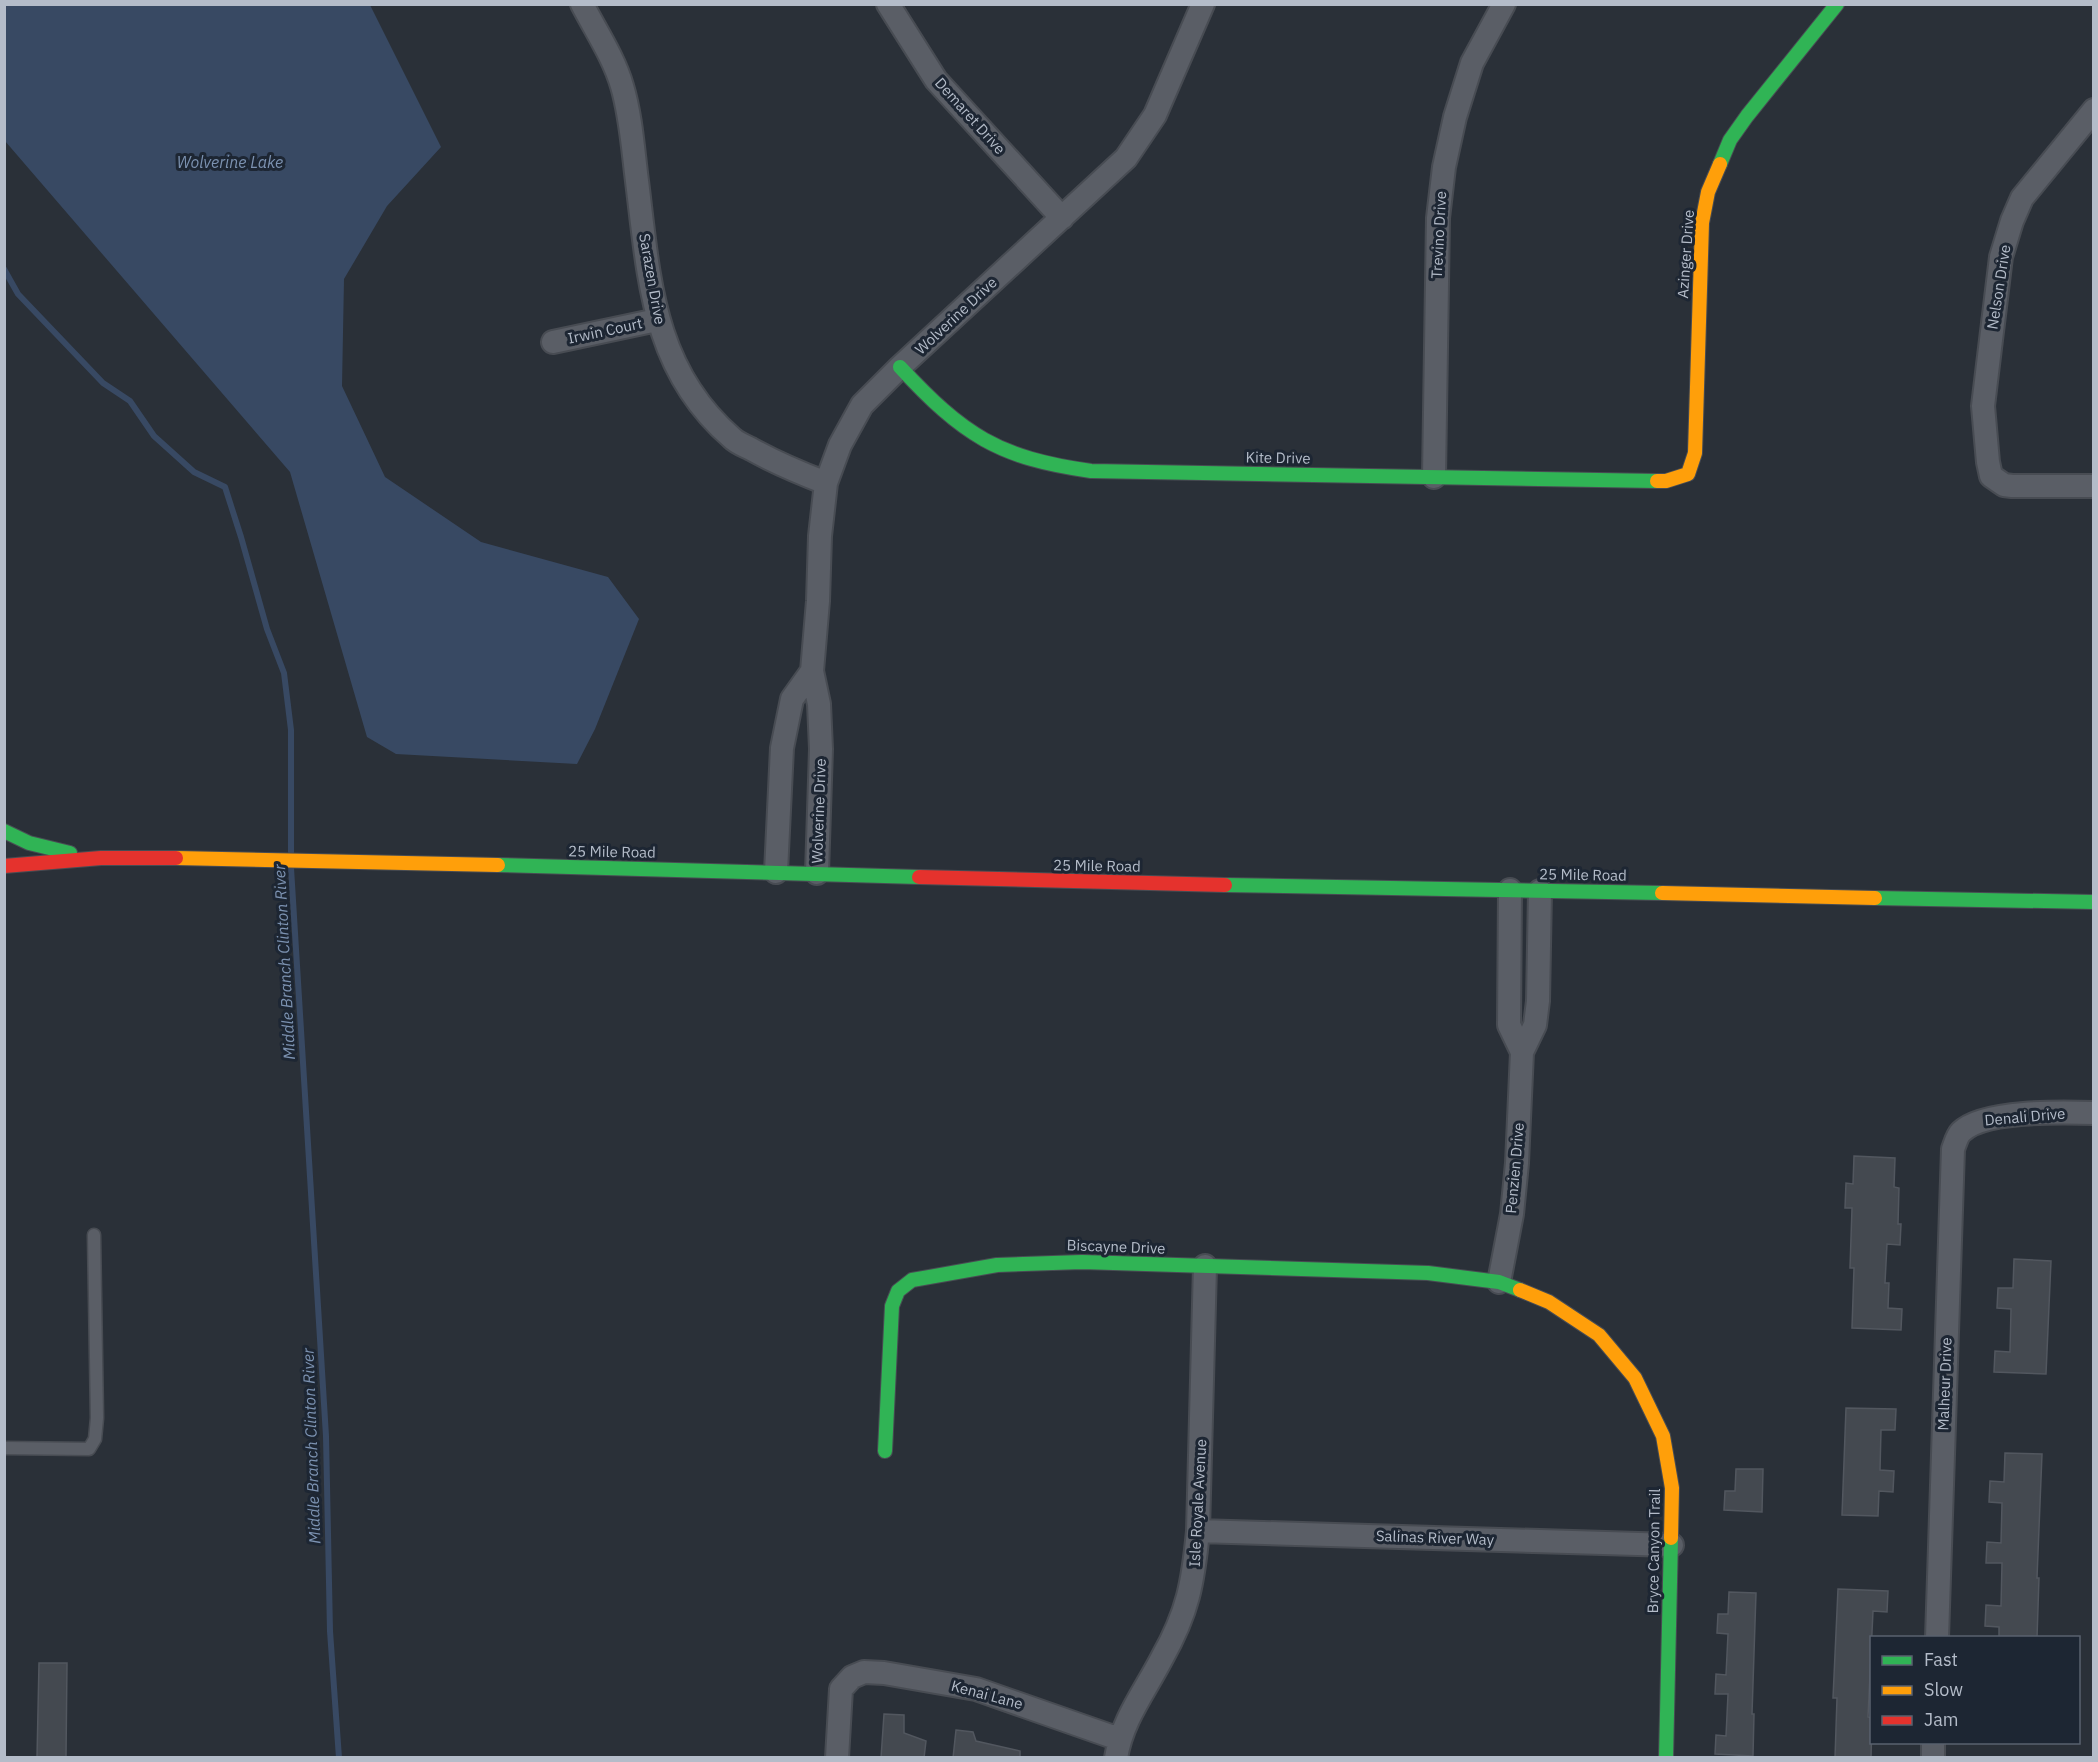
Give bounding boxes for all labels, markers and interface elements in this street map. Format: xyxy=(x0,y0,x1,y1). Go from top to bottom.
street label: Demaret Drive xyxy=(931,73,1010,158)
water label: Wolverine Lake xyxy=(177,152,283,172)
street label: Trevino Drive xyxy=(1427,191,1450,279)
street label: Azinger Drive xyxy=(1673,209,1698,299)
street label: Sarazen Drive xyxy=(635,232,670,326)
street label: Nelson Drive xyxy=(1982,243,2015,331)
street label: Wolverine Drive xyxy=(911,273,1001,359)
street label: Irwin Court xyxy=(566,313,644,348)
street label: Kite Drive xyxy=(1245,447,1311,468)
street label: Wolverine Drive xyxy=(807,758,830,864)
street label: 25 Mile Road xyxy=(568,841,656,862)
street label: 25 Mile Road xyxy=(1053,855,1141,876)
water label: Middle Branch Clinton River xyxy=(269,863,299,1060)
street label: 25 Mile Road xyxy=(1539,864,1627,885)
street label: Denali Drive xyxy=(1984,1104,2066,1129)
street label: Penzien Drive xyxy=(1501,1122,1528,1214)
street label: Biscayne Drive xyxy=(1066,1235,1166,1258)
street label: Malheur Drive xyxy=(1933,1337,1956,1431)
water label: Middle Branch Clinton River xyxy=(298,1347,324,1544)
street label: Isle Royale Avenue xyxy=(1185,1439,1210,1567)
street label: Bryce Canyon Trail xyxy=(1643,1488,1664,1614)
street label: Salinas River Way xyxy=(1375,1526,1495,1549)
legend xyxy=(1870,1636,2080,1744)
text: Fast xyxy=(1924,1648,1958,1671)
street label: Kenai Lane xyxy=(949,1676,1025,1713)
text: Slow xyxy=(1924,1678,1963,1701)
text: Jam xyxy=(1924,1708,1959,1731)

